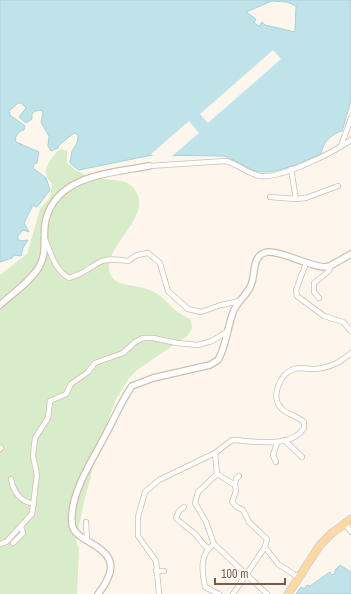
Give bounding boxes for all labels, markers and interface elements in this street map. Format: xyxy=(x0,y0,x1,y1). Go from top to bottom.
scale bar xyxy=(215,560,285,586)
text: 100 m xyxy=(221,566,248,582)

